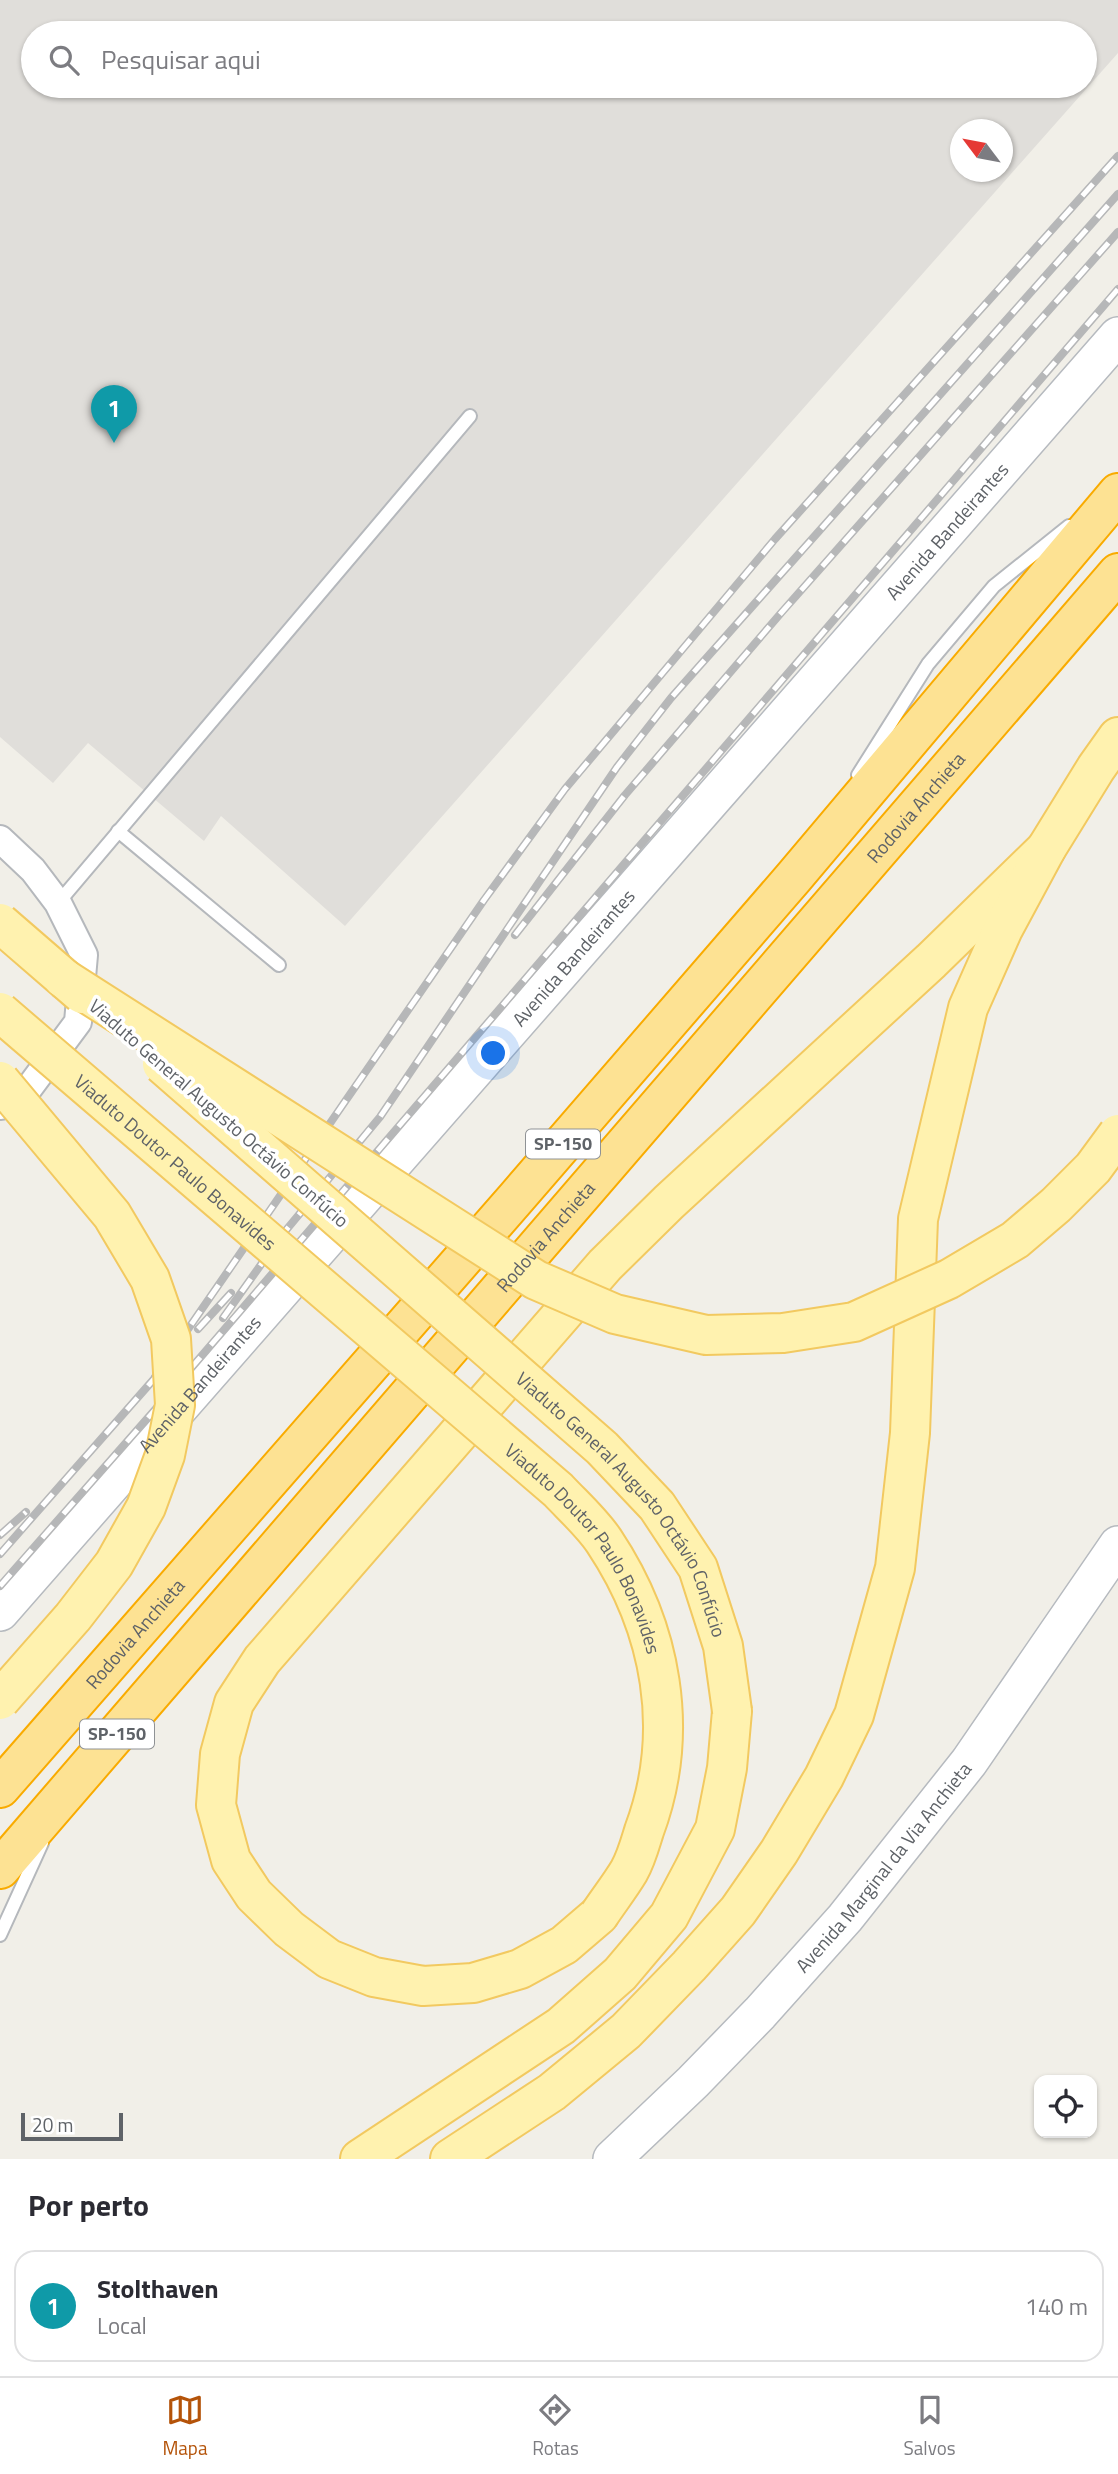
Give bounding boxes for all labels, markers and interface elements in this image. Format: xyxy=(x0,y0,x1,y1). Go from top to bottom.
search box xyxy=(21,21,1097,98)
text: Pesquisar aqui xyxy=(101,40,261,79)
icon: search xyxy=(45,41,83,79)
north arrow xyxy=(950,119,1013,182)
pin: 1 xyxy=(91,385,137,443)
street label: Avenida Bandeirantes xyxy=(878,456,1015,606)
street label: Rodovia Anchieta xyxy=(859,745,972,869)
street label: Avenida Bandeirantes xyxy=(505,882,641,1032)
street label: Viaduto General Augusto Octávio Confúcio xyxy=(83,991,356,1234)
your location xyxy=(476,1036,510,1070)
street label: Viaduto Doutor Paulo Bonavides xyxy=(68,1067,283,1257)
road number: SP-150 xyxy=(526,1129,600,1158)
street label: Rodovia Anchieta xyxy=(489,1174,602,1298)
street label: Avenida Bandeirantes xyxy=(131,1309,268,1459)
street label: Viaduto General Augusto Octávio Confúcio xyxy=(510,1364,734,1641)
street label: Viaduto Doutor Paulo Bonavides xyxy=(499,1436,669,1657)
street label: Rodovia Anchieta xyxy=(78,1571,191,1695)
road number: SP-150 xyxy=(80,1720,154,1749)
street label: Avenida Marginal da Via Anchieta xyxy=(788,1755,978,1979)
map controls xyxy=(1034,2075,1097,2138)
button: locate xyxy=(1034,2075,1097,2138)
scale bar xyxy=(21,2110,122,2142)
text: 20 m xyxy=(32,2110,73,2139)
text: Por perto xyxy=(28,2182,149,2228)
text: Stolthaven xyxy=(97,2269,219,2308)
text: 1 xyxy=(47,2289,59,2324)
text: 140 m xyxy=(1025,2289,1088,2324)
text: Local xyxy=(97,2308,147,2343)
tab: Mapa xyxy=(162,2391,207,2462)
tab: Rotas xyxy=(532,2391,579,2462)
tab: Salvos xyxy=(904,2391,956,2462)

